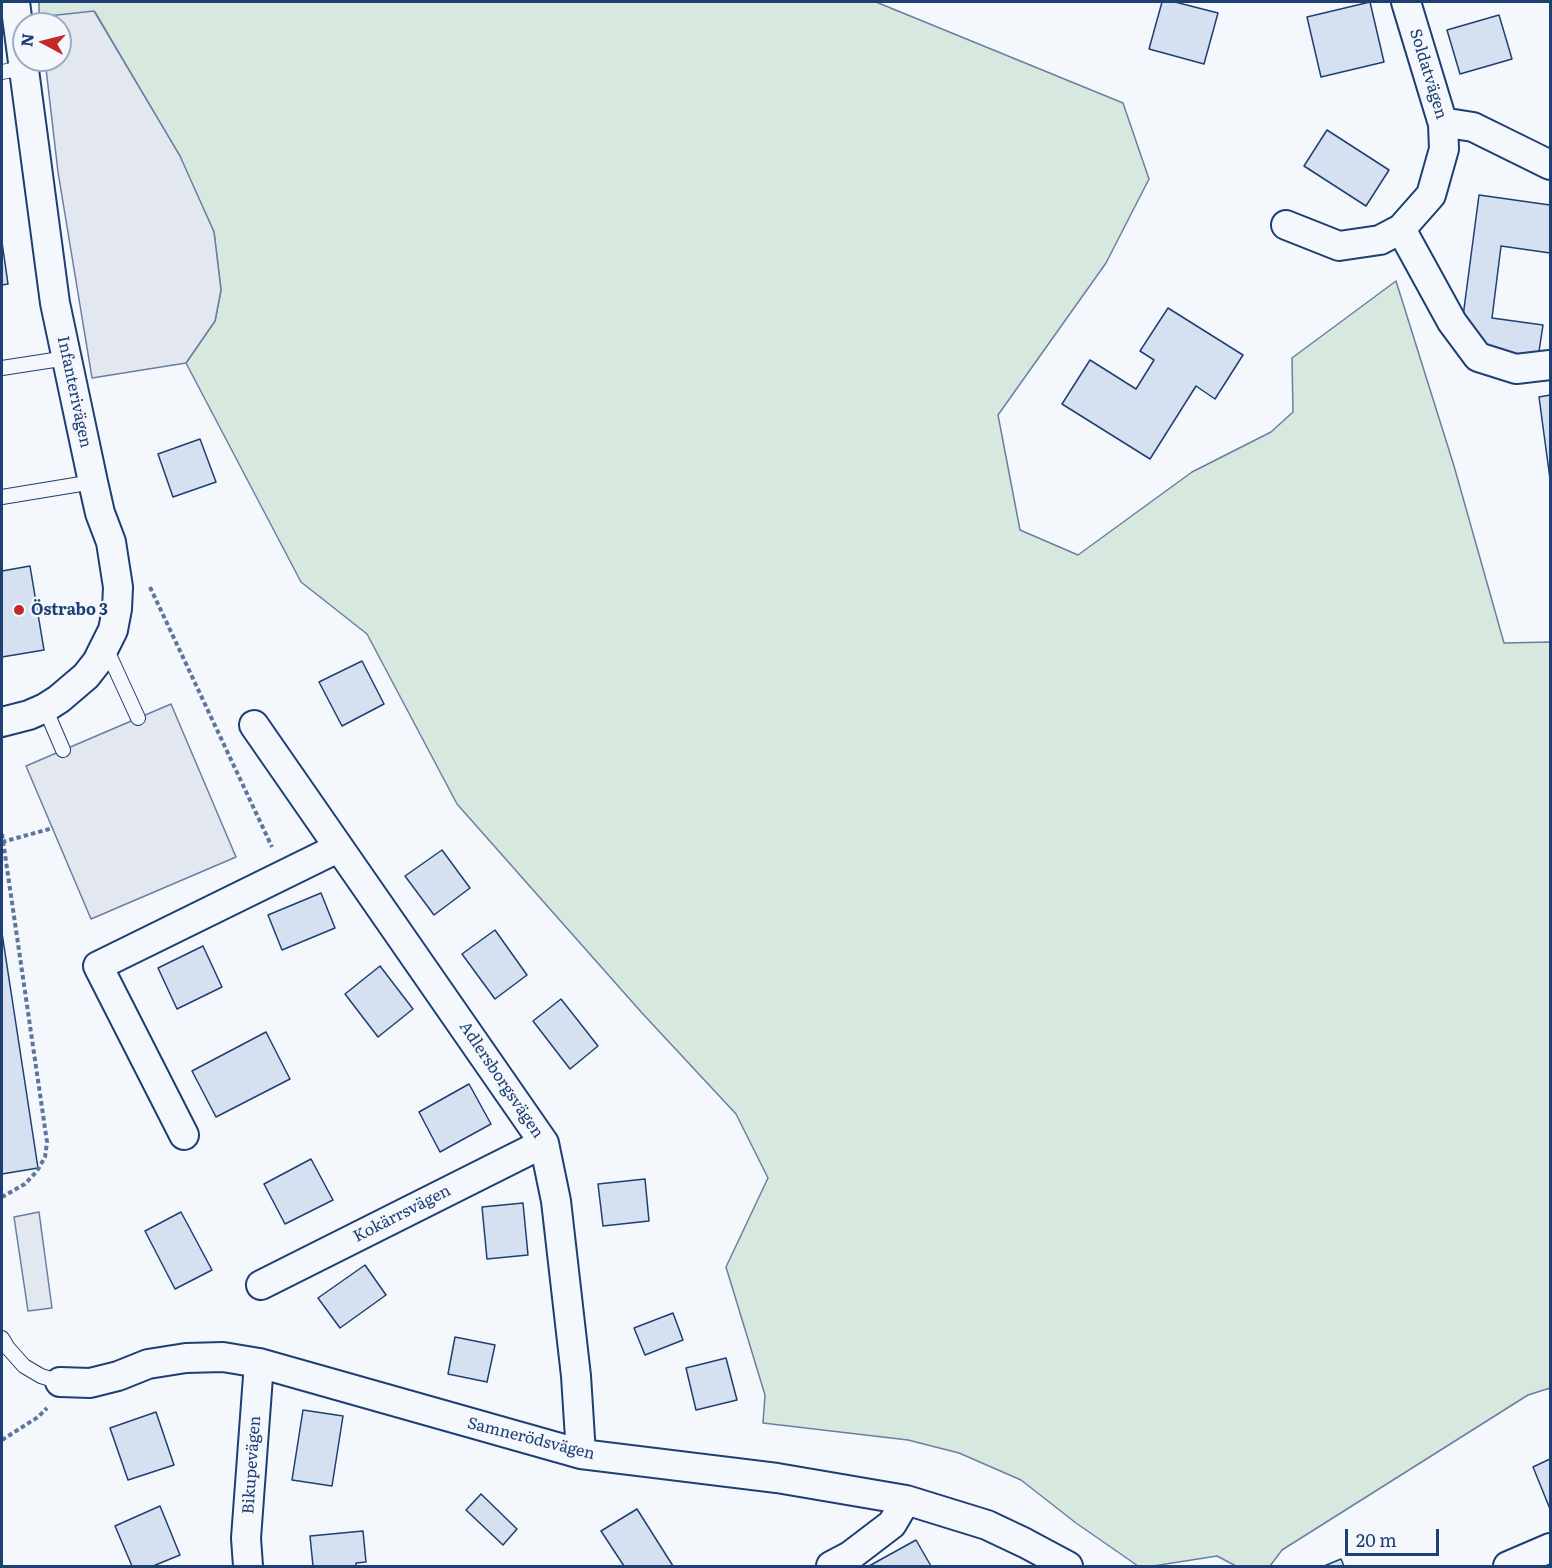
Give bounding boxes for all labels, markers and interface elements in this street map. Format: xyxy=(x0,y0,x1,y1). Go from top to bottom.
north arrow xyxy=(12,12,72,72)
street label: Soldatvägen xyxy=(1405,27,1451,121)
text: N xyxy=(13,32,39,48)
street label: Infanterivägen xyxy=(53,334,95,450)
place label: Östrabo 3 xyxy=(31,600,108,620)
marker: Östrabo 3 xyxy=(12,603,26,617)
street label: Adlersborgsvägen xyxy=(455,1018,547,1142)
street label: Kokärrsvägen xyxy=(350,1181,454,1247)
street label: Samnerödsvägen xyxy=(465,1414,597,1464)
street label: Bikupevägen xyxy=(239,1415,265,1515)
scale bar xyxy=(1348,1517,1442,1555)
text: 20 m xyxy=(1356,1526,1397,1553)

